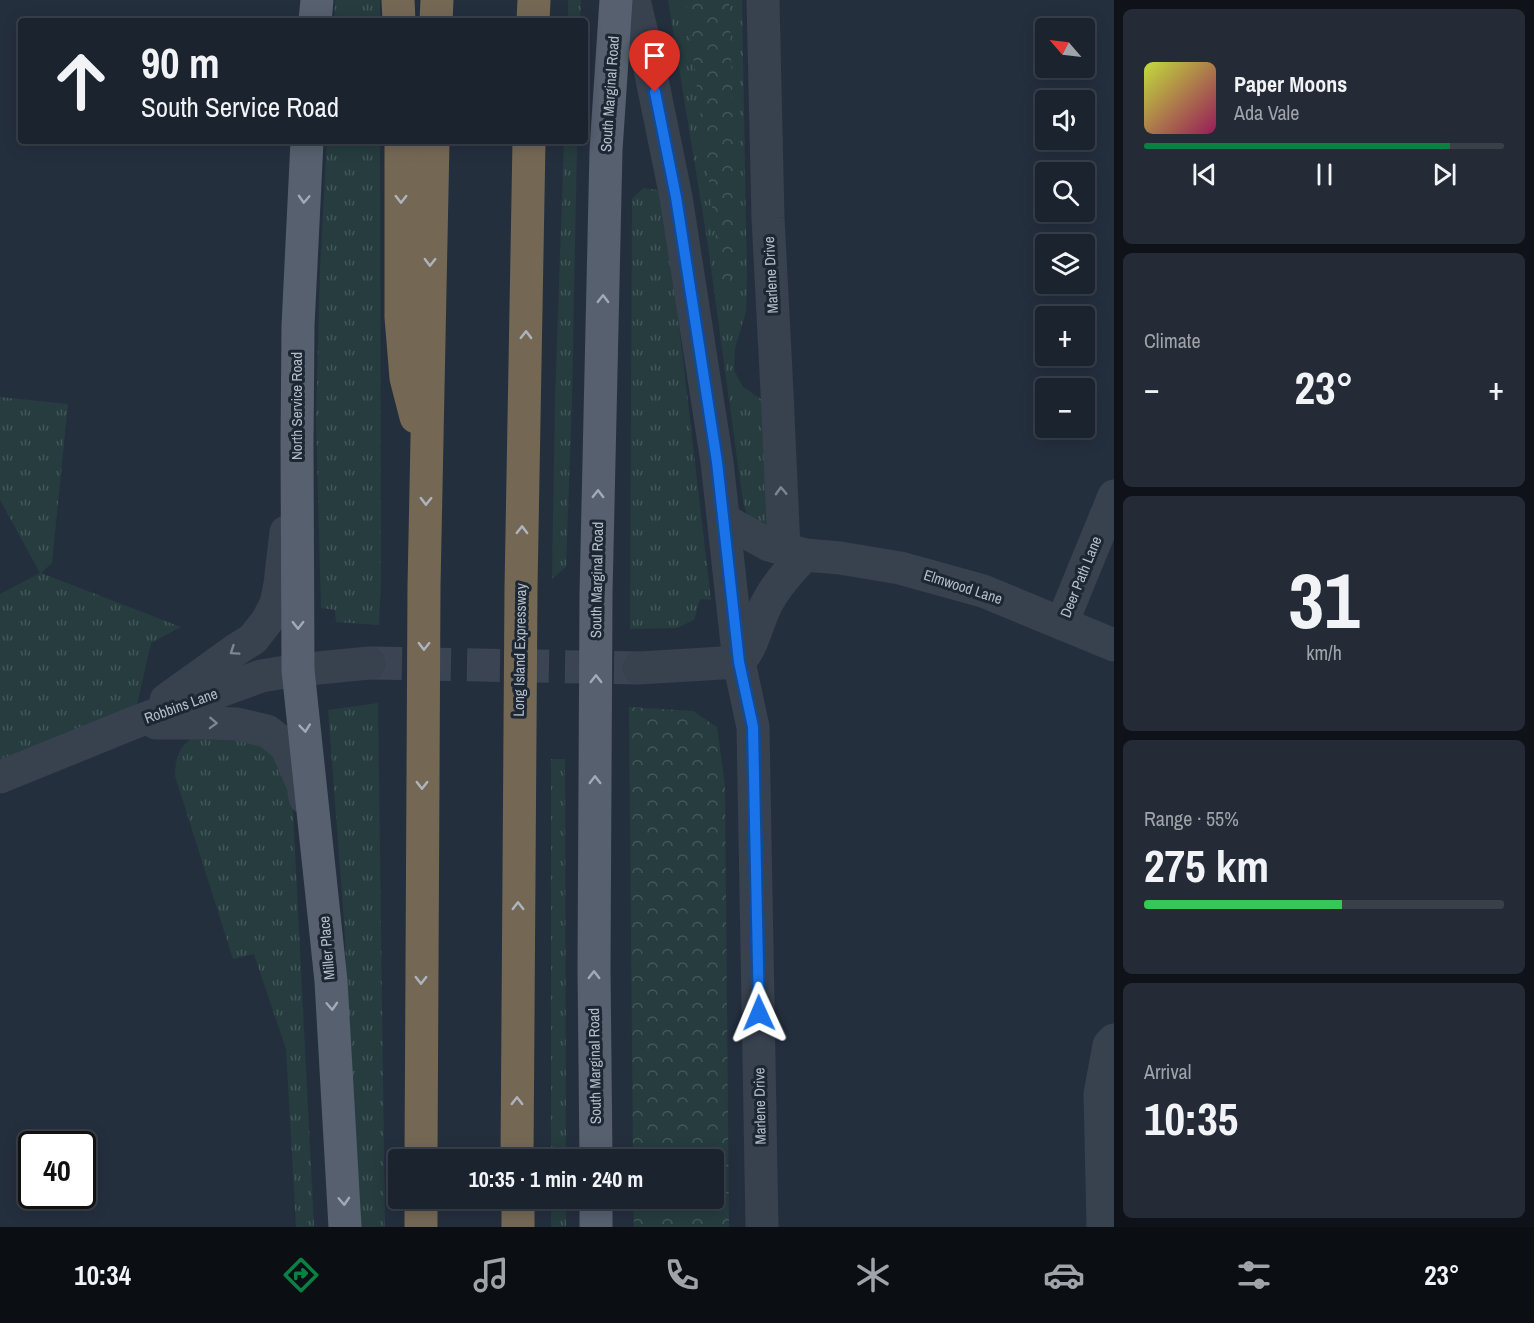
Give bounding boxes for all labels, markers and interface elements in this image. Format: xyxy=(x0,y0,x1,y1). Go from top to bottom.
north arrow xyxy=(1035,18,1095,78)
map controls xyxy=(1035,18,1095,438)
pin xyxy=(629,30,680,92)
text: 90 m xyxy=(141,35,220,91)
street label: South Marginal Road xyxy=(595,35,624,153)
icon: arrive xyxy=(638,39,671,72)
icon: ahead xyxy=(42,42,120,120)
text: Paper Moons xyxy=(1234,69,1347,99)
text: South Service Road xyxy=(141,89,339,125)
button: sound xyxy=(1035,90,1095,150)
text: Ada Vale xyxy=(1234,99,1299,126)
icon: previous xyxy=(1188,158,1221,191)
icon: pause xyxy=(1308,158,1341,191)
icon: next xyxy=(1428,158,1461,191)
button: search xyxy=(1035,162,1095,222)
one-way arrow xyxy=(297,195,310,204)
one-way arrow xyxy=(395,195,407,204)
button: layers xyxy=(1035,234,1095,294)
street label: Marlene Drive xyxy=(758,236,783,314)
one-way arrow xyxy=(424,258,437,267)
one-way arrow xyxy=(597,294,609,303)
button: + xyxy=(1035,306,1095,366)
text: Climate xyxy=(1144,327,1201,354)
one-way arrow xyxy=(520,330,532,339)
street label: North Service Road xyxy=(286,352,307,460)
text: 23° xyxy=(1294,357,1354,418)
text: − xyxy=(1144,366,1160,410)
text: + xyxy=(1488,366,1504,410)
button: − xyxy=(1035,378,1095,438)
one-way arrow xyxy=(775,486,788,495)
one-way arrow xyxy=(592,489,605,498)
one-way arrow xyxy=(420,497,432,506)
street label: South Marginal Road xyxy=(585,522,608,638)
one-way arrow xyxy=(516,525,528,534)
street label: Deer Path Lane xyxy=(1055,533,1106,621)
text: 31 xyxy=(1288,547,1360,652)
street label: Elmwood Lane xyxy=(921,564,1005,609)
street label: Long Island Expressway xyxy=(508,582,531,717)
one-way arrow xyxy=(292,621,304,630)
text: km/h xyxy=(1306,639,1342,666)
one-way arrow xyxy=(417,641,430,650)
one-way arrow xyxy=(229,644,240,655)
one-way arrow xyxy=(590,675,602,684)
street label: Robbins Lane xyxy=(141,683,221,728)
one-way arrow xyxy=(208,717,217,730)
one-way arrow xyxy=(298,724,311,733)
one-way arrow xyxy=(589,776,601,785)
one-way arrow xyxy=(416,780,428,789)
text: Range · 55% xyxy=(1144,805,1239,832)
text: 275 km xyxy=(1144,835,1269,896)
one-way arrow xyxy=(512,902,524,911)
street label: Miller Place xyxy=(313,915,340,981)
one-way arrow xyxy=(588,971,600,980)
one-way arrow xyxy=(415,975,427,984)
position arrow xyxy=(727,981,791,1045)
one-way arrow xyxy=(326,1002,339,1011)
street label: South Marginal Road xyxy=(583,1008,606,1124)
text: Arrival xyxy=(1144,1058,1191,1085)
street label: Marlene Drive xyxy=(748,1067,771,1145)
text: 10:35 xyxy=(1144,1088,1238,1149)
one-way arrow xyxy=(511,1097,523,1106)
speed limit sign: 40 xyxy=(18,1131,96,1209)
text: 10:35 · 1 min · 240 m xyxy=(469,1164,643,1194)
one-way arrow xyxy=(337,1196,350,1205)
icon: directions xyxy=(280,1254,322,1296)
icon: music xyxy=(470,1254,512,1296)
icon: phone xyxy=(661,1254,703,1296)
icon: climate xyxy=(852,1254,894,1296)
icon: car xyxy=(1043,1254,1085,1296)
icon: filters xyxy=(1233,1254,1275,1296)
text: 10:34 xyxy=(74,1257,131,1293)
text: 23° xyxy=(1424,1257,1460,1293)

